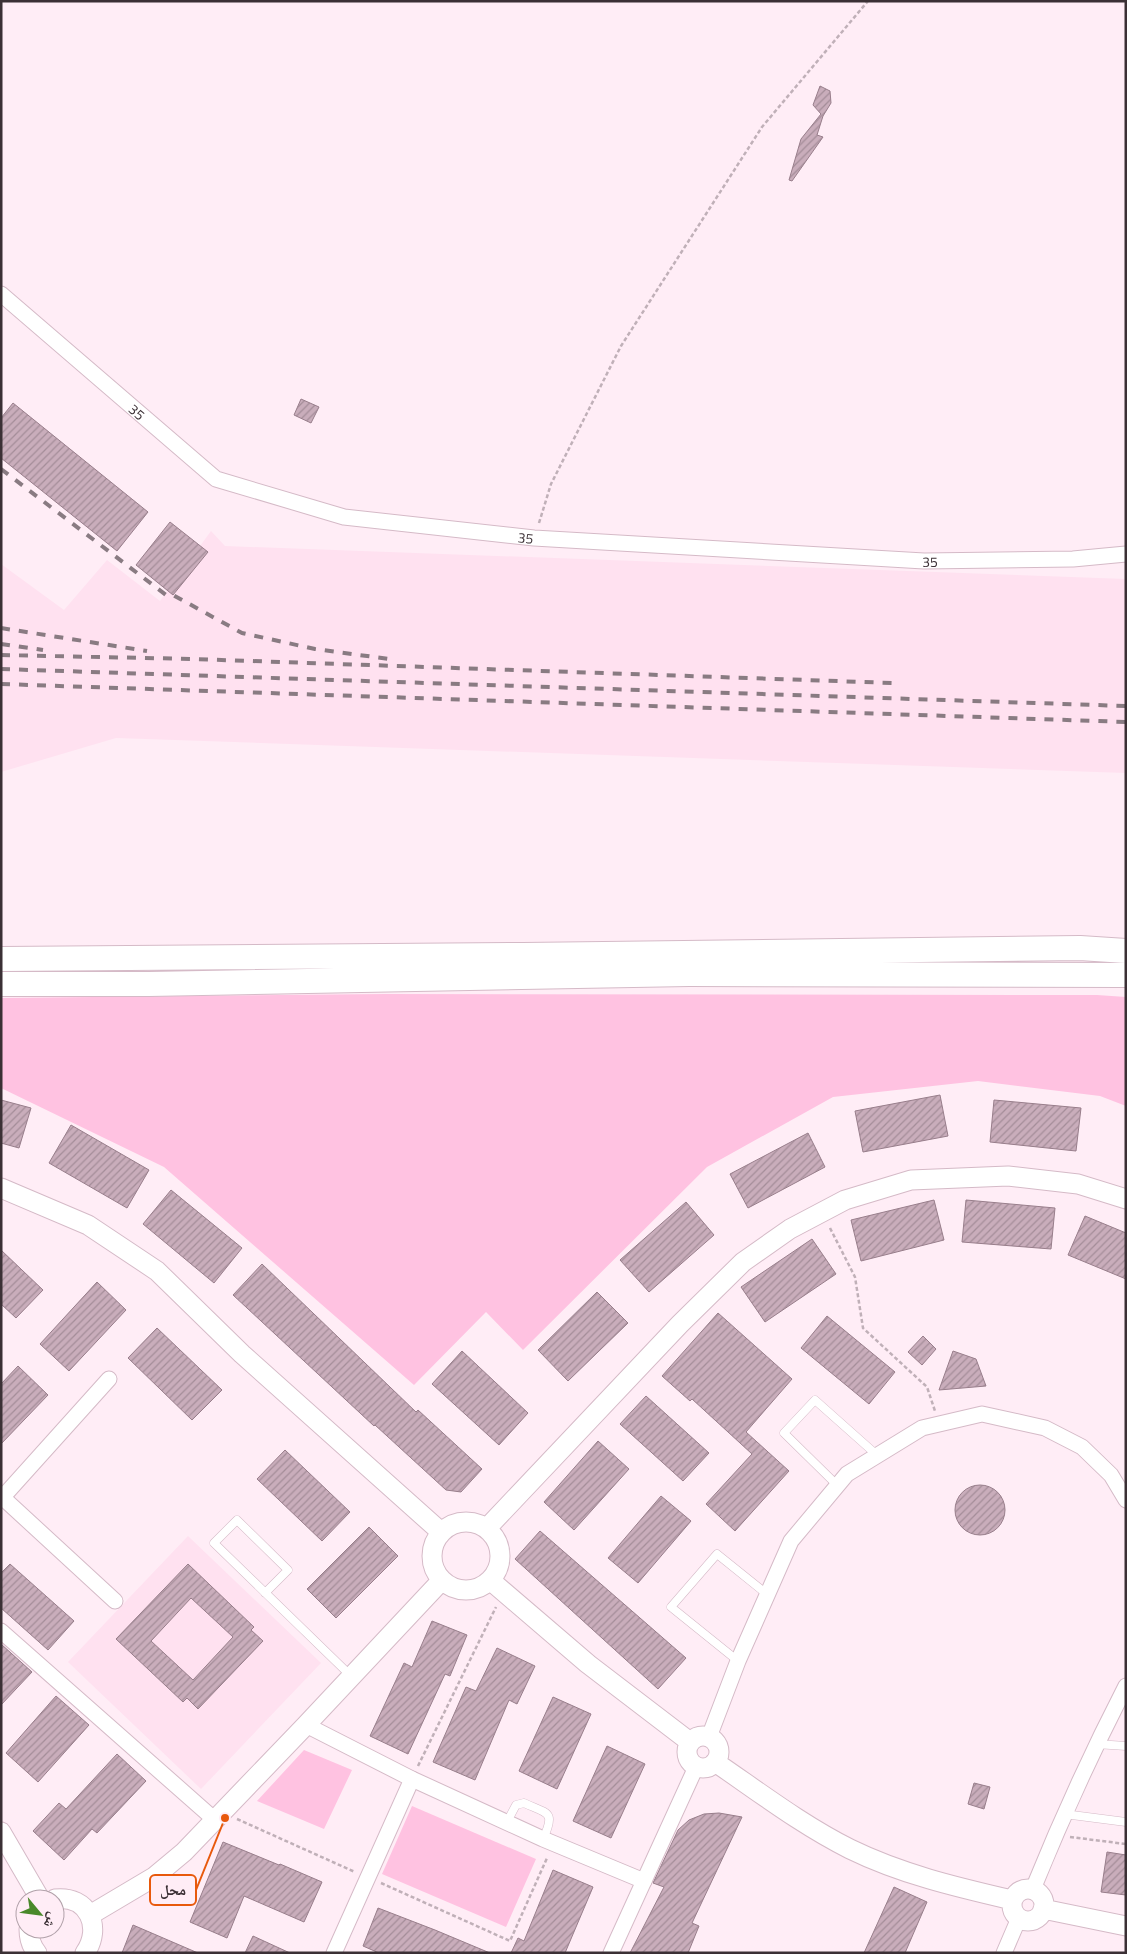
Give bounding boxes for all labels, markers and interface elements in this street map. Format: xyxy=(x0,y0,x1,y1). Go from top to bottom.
street label: 35 xyxy=(125,398,150,425)
street label: 35 xyxy=(517,526,535,548)
street label: 35 xyxy=(922,550,938,572)
callout: محل xyxy=(150,1875,196,1905)
text: محل xyxy=(160,1878,186,1901)
north arrow xyxy=(15,1889,65,1939)
text: ش xyxy=(39,1909,65,1932)

